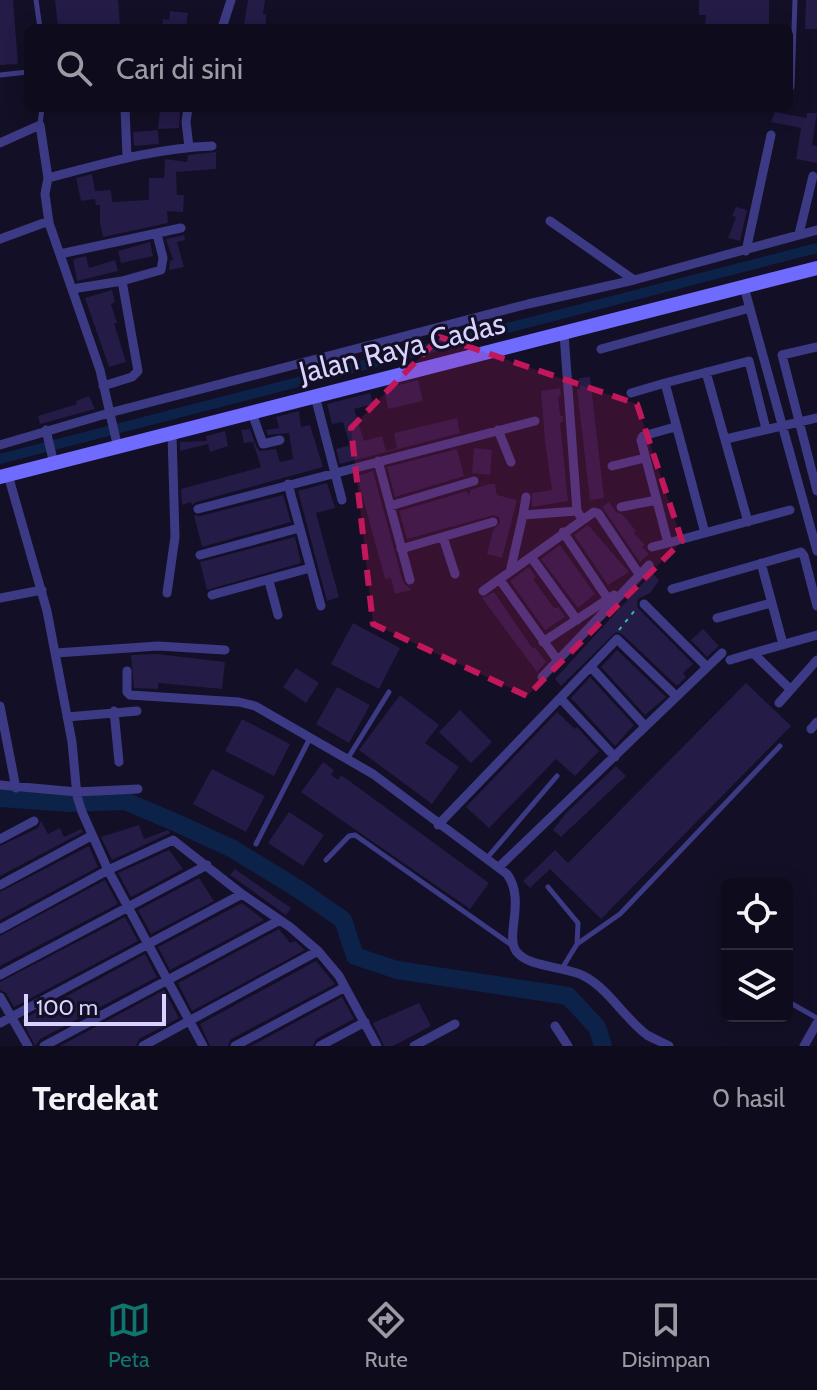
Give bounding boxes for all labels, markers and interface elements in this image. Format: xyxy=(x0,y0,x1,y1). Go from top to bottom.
search box xyxy=(24,24,793,112)
icon: search xyxy=(52,46,96,90)
text: Cari di sini xyxy=(116,50,243,87)
street label: Jalan Raya Cadas xyxy=(294,304,509,391)
map controls xyxy=(721,878,793,1022)
button: locate xyxy=(721,878,793,950)
button: layers xyxy=(721,950,793,1022)
scale bar xyxy=(24,990,166,1026)
text: 100 m xyxy=(36,994,98,1021)
text: Terdekat xyxy=(32,1077,158,1119)
text: 0 hasil xyxy=(712,1082,785,1114)
tab: Peta xyxy=(107,1298,151,1373)
tab: Rute xyxy=(364,1298,408,1373)
tab: Disimpan xyxy=(622,1298,710,1373)

